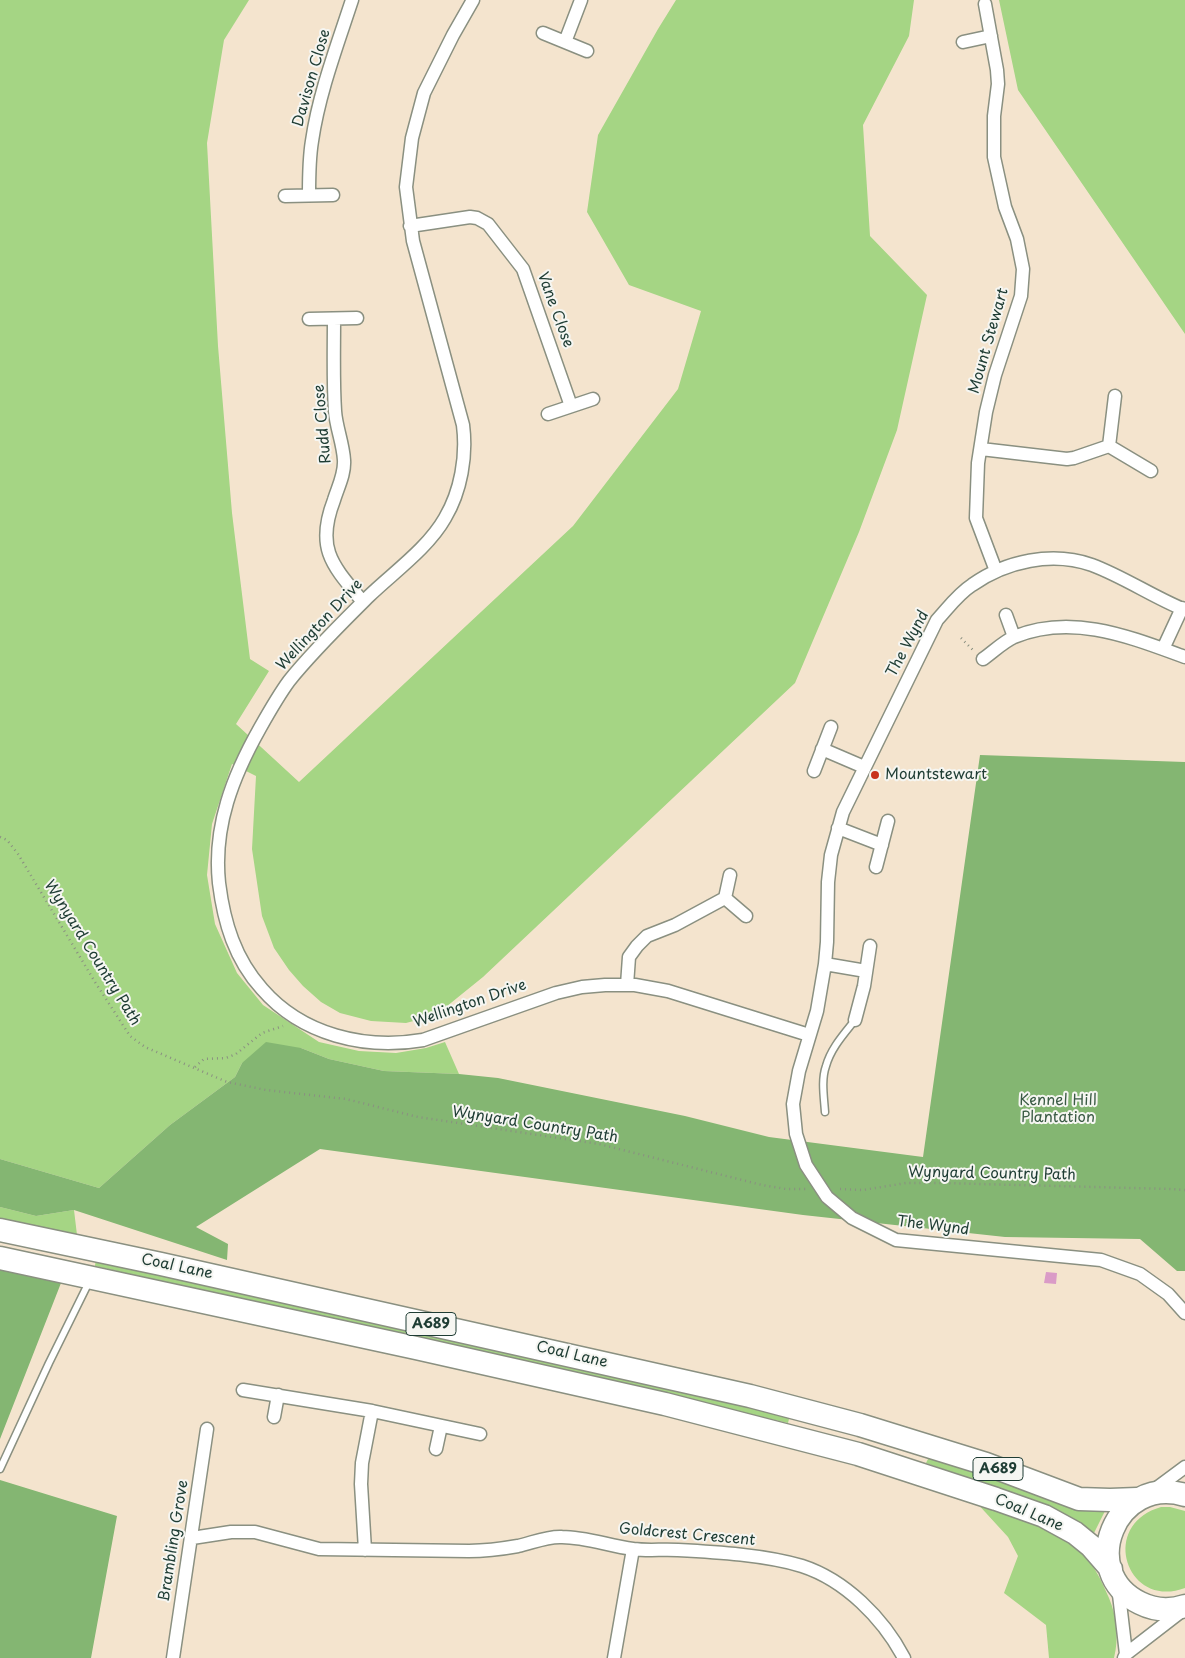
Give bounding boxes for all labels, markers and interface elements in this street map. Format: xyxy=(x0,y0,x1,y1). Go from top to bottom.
street label: Davison Close xyxy=(289,27,335,129)
street label: Vane Close xyxy=(533,270,577,350)
street label: Mount Stewart xyxy=(965,286,1013,396)
street label: Rudd Close xyxy=(311,384,335,464)
street label: Wellington Drive xyxy=(273,576,367,674)
street label: The Wynd xyxy=(883,608,933,680)
place label: Mountstewart xyxy=(885,766,987,784)
marker: Mountstewart xyxy=(869,769,881,781)
street label: Wynyard Country Path xyxy=(40,877,144,1029)
street label: Wellington Drive xyxy=(411,976,529,1032)
park label: Kennel Hill Plantation xyxy=(1019,1092,1097,1127)
street label: Wynyard Country Path xyxy=(451,1103,619,1147)
street label: Wynyard Country Path xyxy=(908,1164,1076,1184)
street label: The Wynd xyxy=(896,1213,970,1239)
street label: Coal Lane xyxy=(139,1251,215,1283)
road number: A689 xyxy=(406,1312,456,1336)
street label: Coal Lane xyxy=(534,1338,610,1372)
road number: A689 xyxy=(973,1458,1023,1480)
street label: Brambling Grove xyxy=(156,1479,192,1603)
street label: Coal Lane xyxy=(992,1490,1066,1536)
street label: Goldcrest Crescent xyxy=(618,1520,756,1550)

